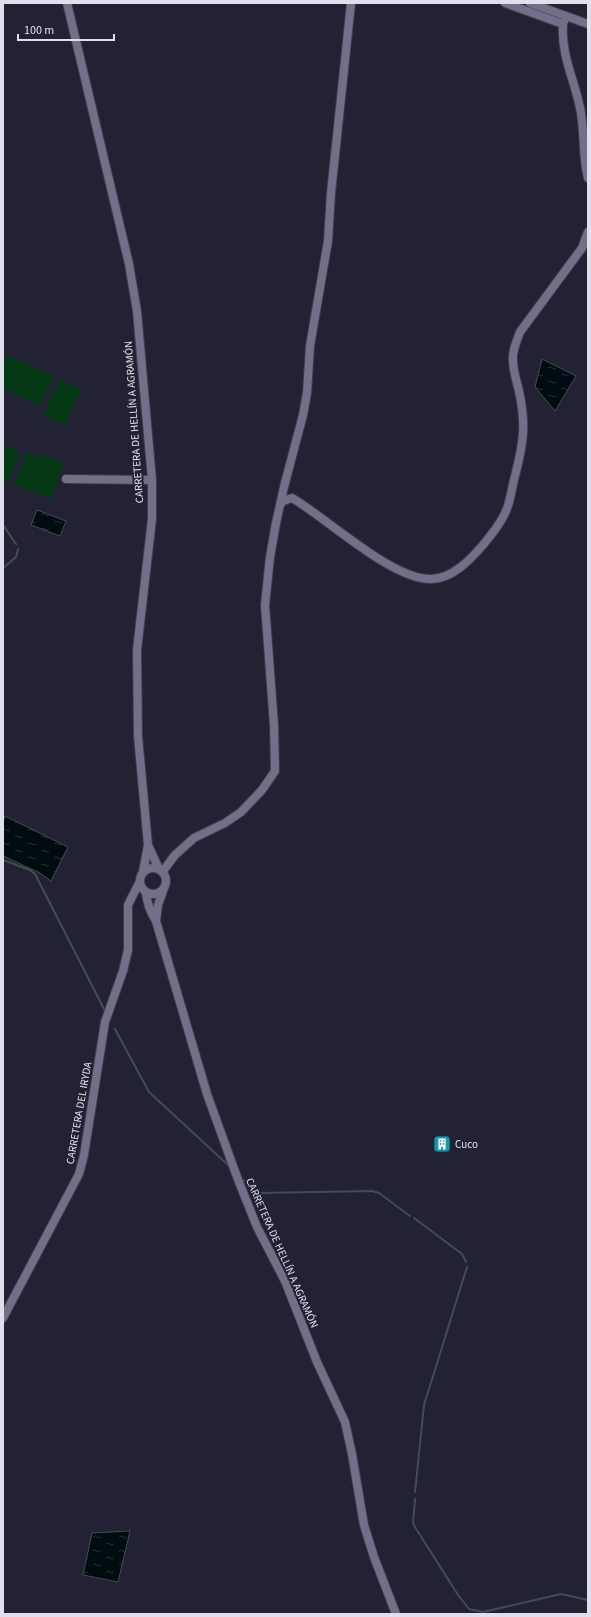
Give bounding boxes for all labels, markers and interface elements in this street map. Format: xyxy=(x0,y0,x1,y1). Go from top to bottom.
scale bar xyxy=(18,16,114,42)
text: 100 m xyxy=(24,22,54,39)
street label: CARRETERA DE HELLÍN A AGRAMÓN xyxy=(121,340,147,504)
street label: CARRETERA DEL IRYDA xyxy=(63,1061,95,1165)
building icon: Cuco xyxy=(432,1134,452,1154)
place label: Cuco xyxy=(455,1137,478,1152)
street label: CARRETERA DE HELLÍN A AGRAMÓN xyxy=(242,1176,322,1330)

